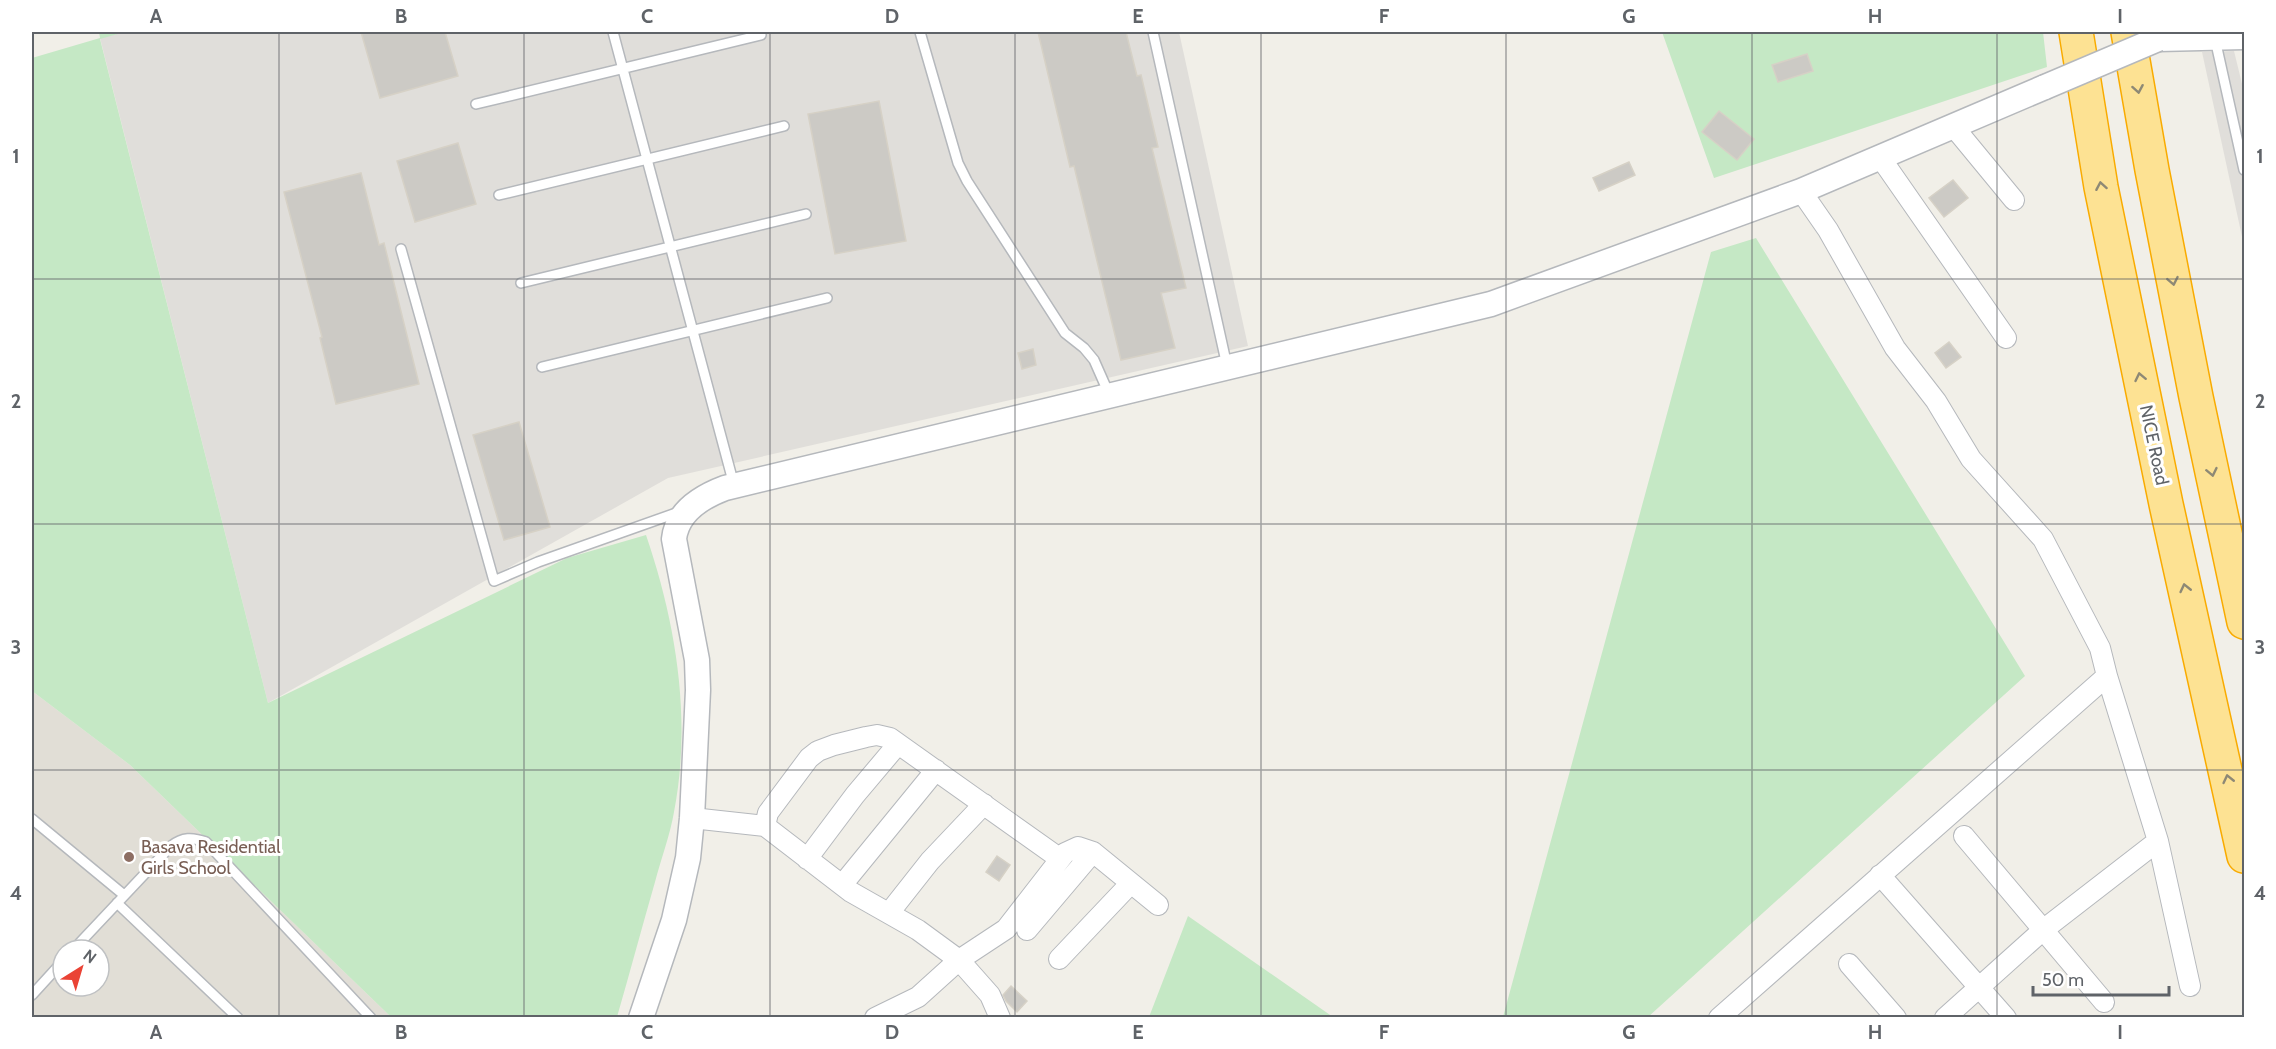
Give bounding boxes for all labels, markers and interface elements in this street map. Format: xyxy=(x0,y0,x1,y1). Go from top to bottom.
text: A xyxy=(150,4,163,28)
text: B xyxy=(395,4,407,28)
text: C xyxy=(641,4,653,28)
text: D xyxy=(885,4,899,28)
text: E xyxy=(1132,4,1144,28)
text: F xyxy=(1379,4,1390,28)
text: G xyxy=(1622,4,1636,28)
text: H xyxy=(1868,4,1882,28)
text: I xyxy=(2117,4,2123,28)
one-way arrow xyxy=(2131,84,2144,94)
text: 1 xyxy=(12,144,20,168)
text: 1 xyxy=(2256,144,2264,168)
one-way arrow xyxy=(2095,181,2108,191)
one-way arrow xyxy=(2166,276,2179,286)
one-way arrow xyxy=(2134,372,2147,382)
text: 2 xyxy=(11,389,21,413)
text: 2 xyxy=(2255,389,2265,413)
street label: NICE Road xyxy=(2135,403,2173,487)
one-way arrow xyxy=(2205,467,2218,477)
one-way arrow xyxy=(2179,583,2192,593)
text: 3 xyxy=(11,635,21,659)
text: 3 xyxy=(2255,635,2265,659)
one-way arrow xyxy=(2222,774,2235,784)
place label: Basava Residential Girls School xyxy=(141,836,281,879)
marker: Basava Residential Girls School xyxy=(122,850,136,864)
text: 4 xyxy=(10,881,22,905)
text: 4 xyxy=(2254,881,2266,905)
north arrow xyxy=(51,938,111,998)
text: N xyxy=(79,945,100,967)
scale bar xyxy=(2033,959,2170,997)
text: 50 m xyxy=(2042,969,2084,991)
text: A xyxy=(150,1020,163,1044)
text: B xyxy=(395,1020,407,1044)
text: C xyxy=(641,1020,653,1044)
text: D xyxy=(885,1020,899,1044)
text: E xyxy=(1132,1020,1144,1044)
text: F xyxy=(1379,1020,1390,1044)
text: G xyxy=(1622,1020,1636,1044)
text: H xyxy=(1868,1020,1882,1044)
text: I xyxy=(2117,1020,2123,1044)

